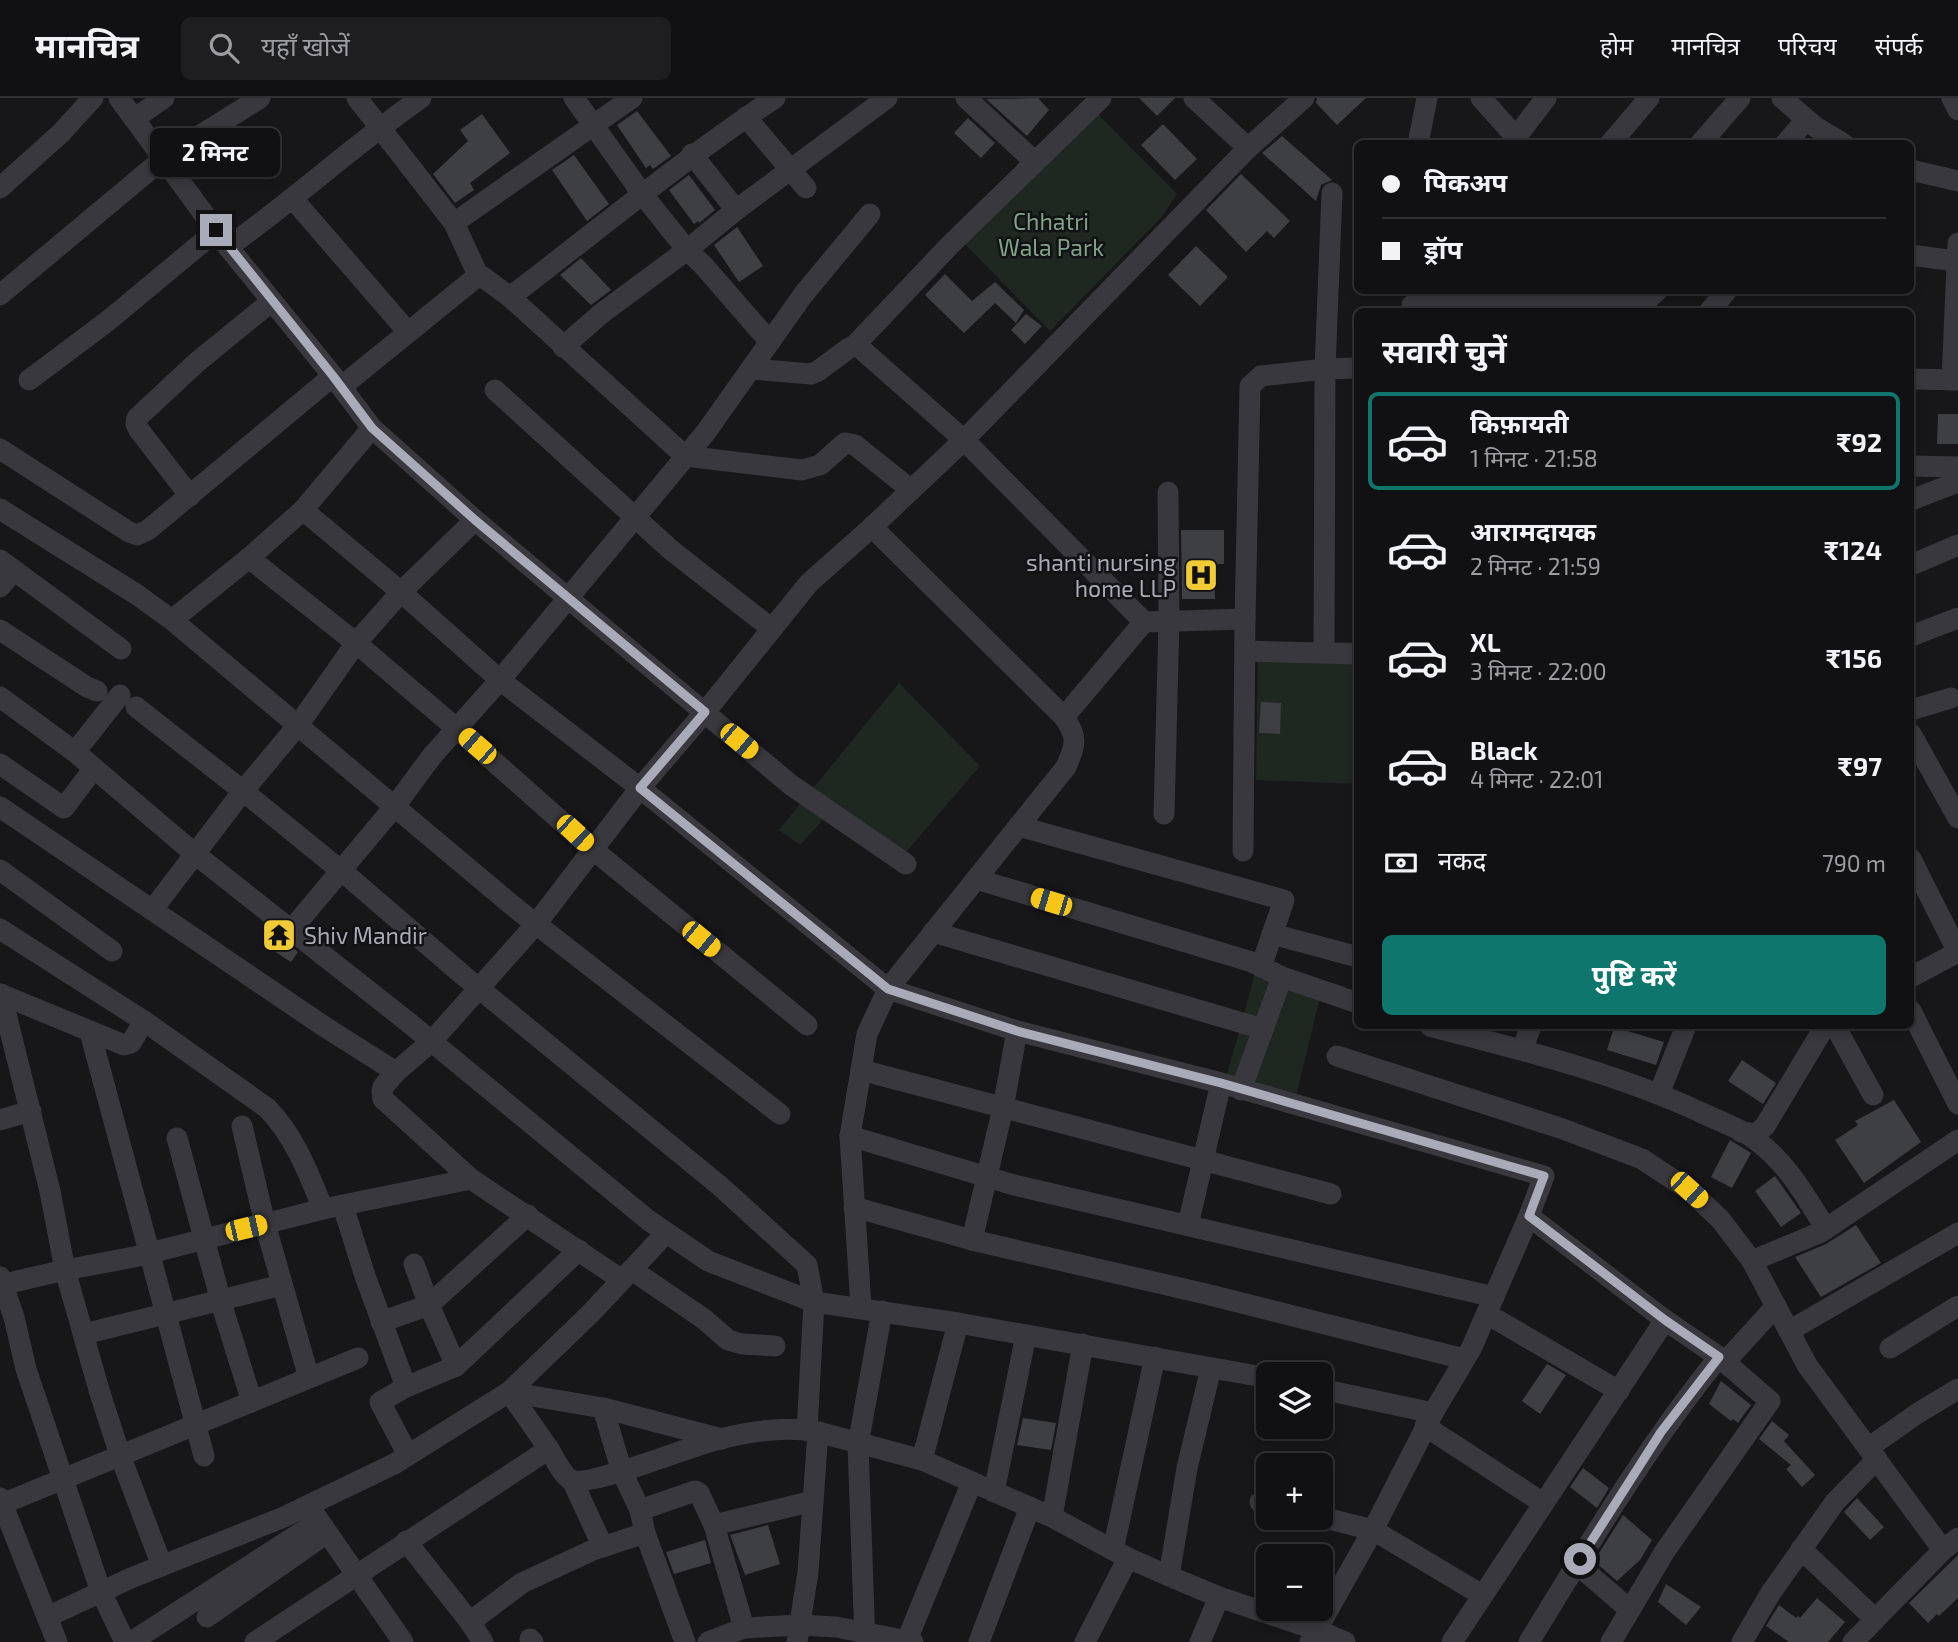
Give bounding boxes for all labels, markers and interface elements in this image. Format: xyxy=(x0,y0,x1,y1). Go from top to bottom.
search box xyxy=(181,17,671,80)
text: मानचित्र xyxy=(35,25,139,65)
icon: search xyxy=(205,29,243,67)
text: यहाँ खोजें xyxy=(261,30,350,61)
text: होम xyxy=(1600,31,1633,60)
text: मानचित्र xyxy=(1671,31,1740,60)
text: परिचय xyxy=(1778,31,1837,60)
text: संपर्क xyxy=(1875,31,1923,60)
callout: 2 मिनट xyxy=(151,129,281,178)
text: 2 मिनट xyxy=(182,138,248,166)
text: पिकअप xyxy=(1424,166,1507,197)
park label: Chhatri Wala Park xyxy=(998,207,1104,261)
route end xyxy=(200,214,232,246)
text: ड्रॉप xyxy=(1424,233,1462,264)
text: सवारी चुनें xyxy=(1382,331,1507,369)
text: किफ़ायती xyxy=(1470,407,1569,438)
icon: car xyxy=(1386,410,1449,473)
text: ₹92 xyxy=(1836,426,1882,457)
text: 1 मिनट · 21:58 xyxy=(1470,444,1598,472)
text: आरामदायक xyxy=(1470,515,1596,546)
icon: car xyxy=(1386,518,1449,581)
text: ₹124 xyxy=(1824,534,1882,565)
place label: shanti nursing home LLP xyxy=(1026,548,1176,602)
text: 2 मिनट · 21:59 xyxy=(1470,552,1601,580)
hospital icon: shanti nursing home LLP xyxy=(1182,556,1220,594)
icon: car xyxy=(1386,626,1449,689)
text: XL xyxy=(1470,626,1501,657)
text: ₹156 xyxy=(1826,642,1882,673)
text: 3 मिनट · 22:00 xyxy=(1470,657,1607,685)
car xyxy=(717,719,762,763)
car xyxy=(455,724,500,768)
icon: car xyxy=(1386,734,1449,797)
text: Black xyxy=(1470,734,1538,765)
text: ₹97 xyxy=(1838,750,1882,781)
text: 4 मिनट · 22:01 xyxy=(1470,765,1603,793)
car xyxy=(553,811,598,855)
icon: cash xyxy=(1382,844,1420,882)
text: नकद xyxy=(1438,844,1486,875)
text: 790 m xyxy=(1822,849,1886,877)
car xyxy=(1028,886,1075,918)
temple icon: Shiv Mandir xyxy=(260,916,298,954)
car xyxy=(679,918,724,960)
place label: Shiv Mandir xyxy=(304,921,427,949)
button: पुष्टि करें xyxy=(1382,935,1886,1015)
car xyxy=(1667,1168,1712,1212)
car xyxy=(224,1213,269,1243)
map controls xyxy=(1256,1362,1333,1621)
button: layers xyxy=(1256,1362,1333,1439)
button: + xyxy=(1256,1453,1333,1530)
route start xyxy=(1564,1543,1596,1575)
button: − xyxy=(1256,1544,1333,1621)

